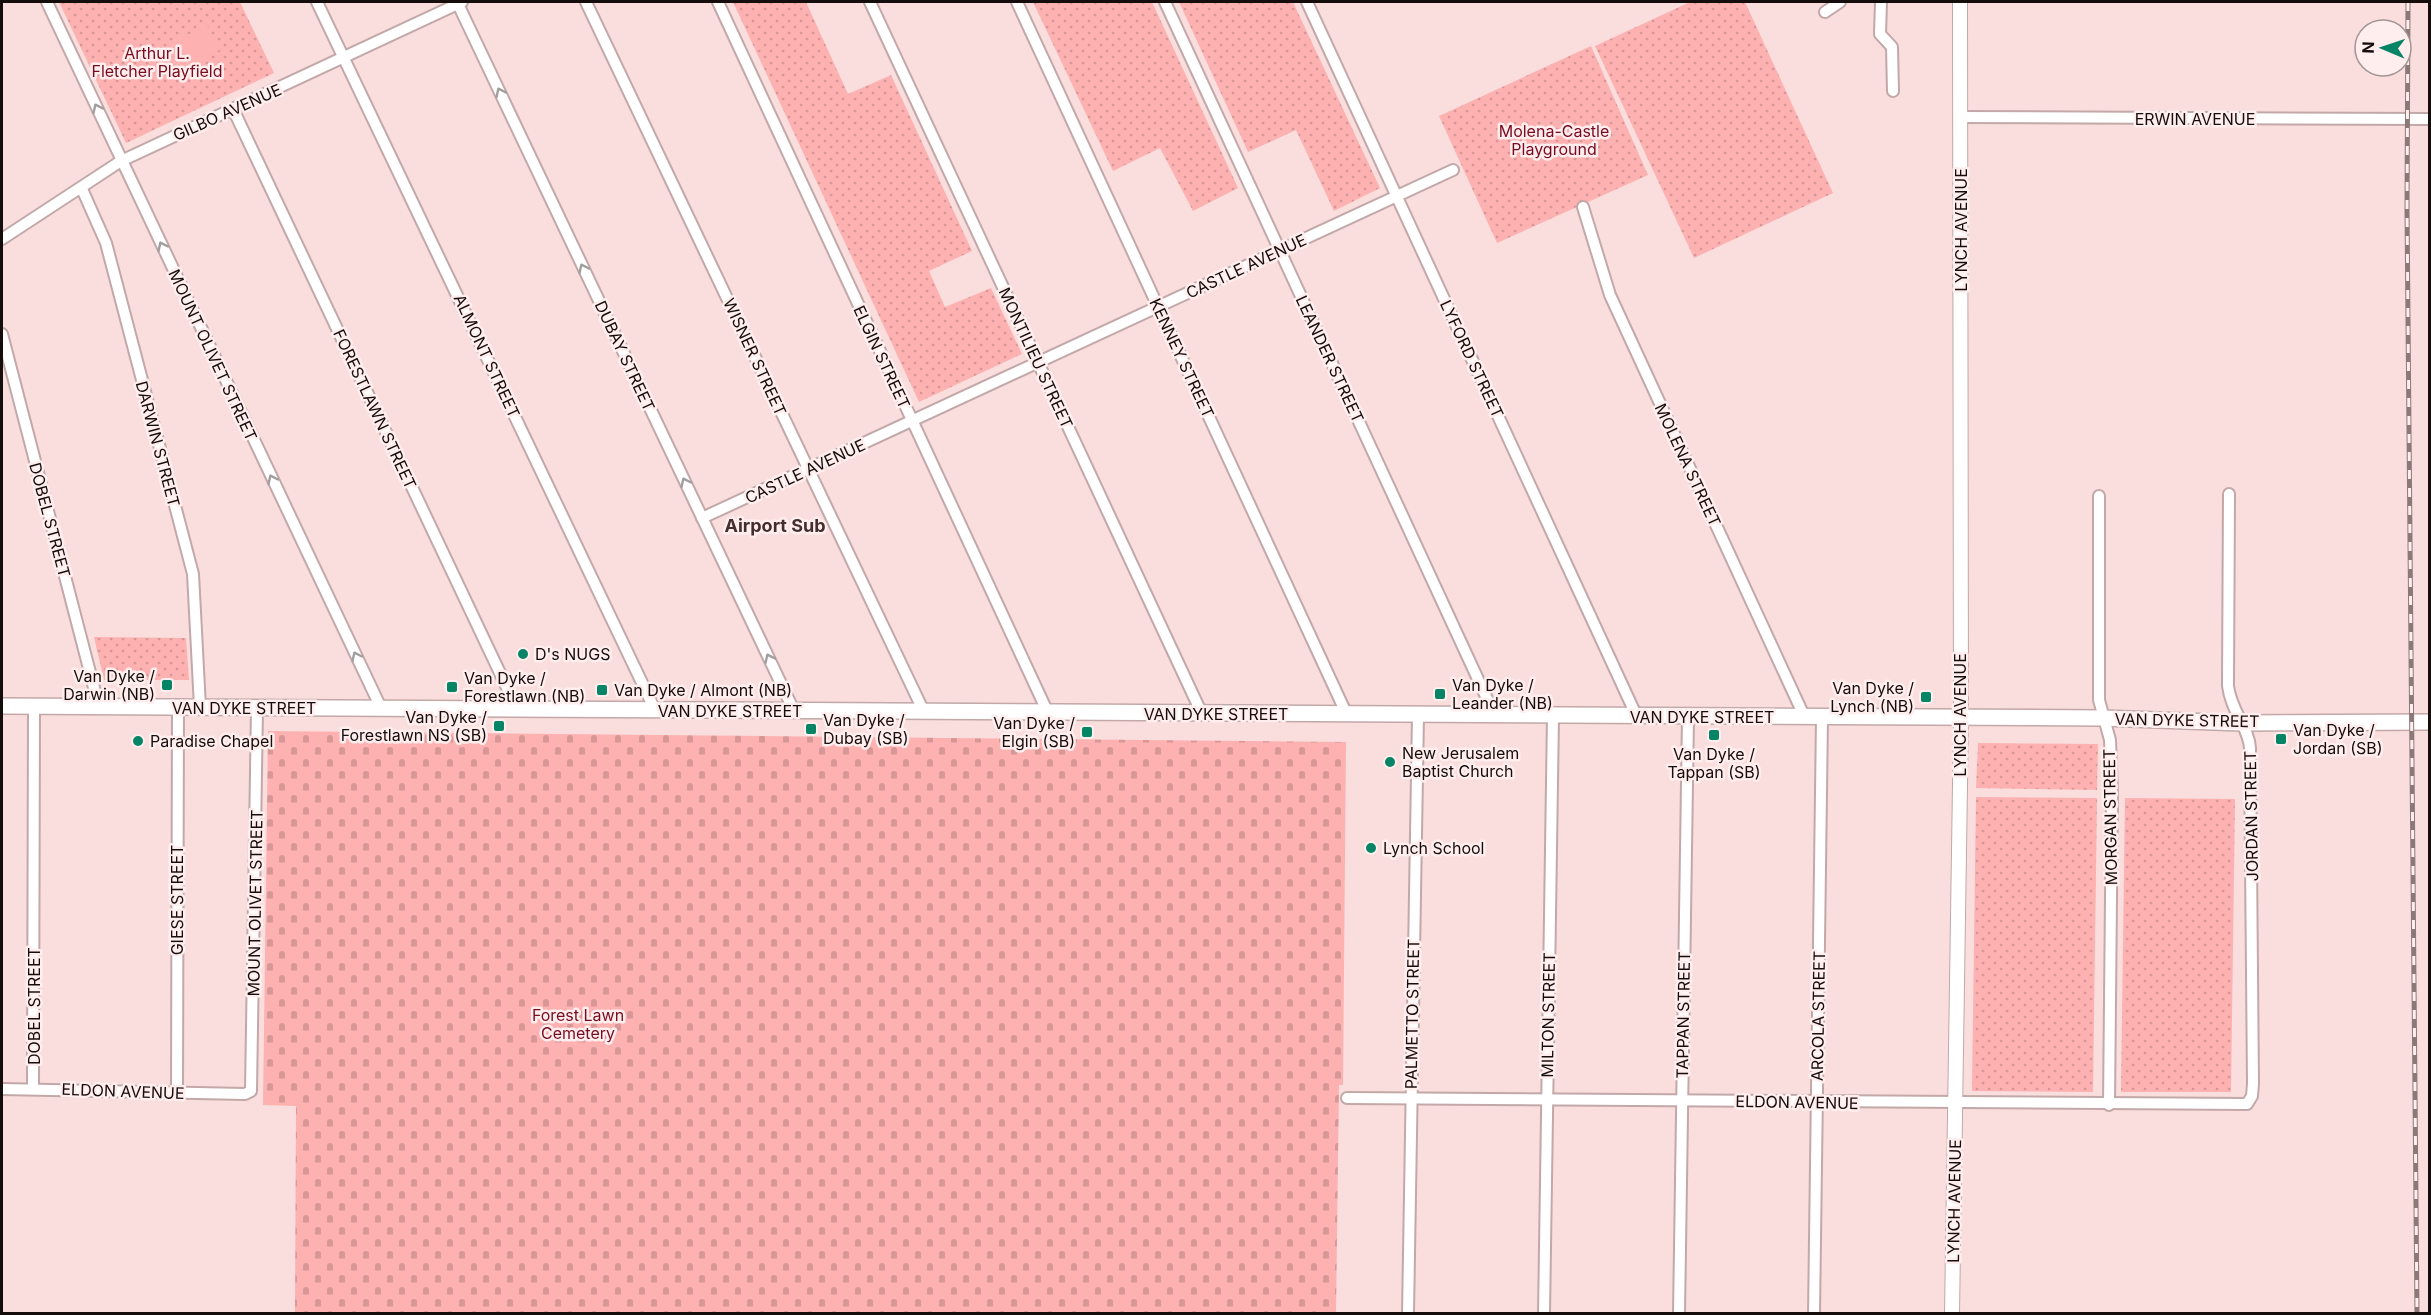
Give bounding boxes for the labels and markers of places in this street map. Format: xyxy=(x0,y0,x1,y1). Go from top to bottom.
place label: D's NUGS xyxy=(535,644,610,664)
marker: D's NUGS xyxy=(516,647,530,661)
place label: Van Dyke / Darwin (NB) xyxy=(63,666,155,704)
place label: Van Dyke / Forestlawn (NB) xyxy=(464,668,585,706)
place label: Van Dyke / Leander (NB) xyxy=(1452,675,1553,713)
marker: Van Dyke / Darwin (NB) xyxy=(160,678,174,692)
place label: Van Dyke / Lynch (NB) xyxy=(1830,678,1914,716)
marker: Van Dyke / Forestlawn (NB) xyxy=(445,680,459,694)
place label: Van Dyke / Almont (NB) xyxy=(614,680,792,700)
marker: Van Dyke / Almont (NB) xyxy=(595,683,609,697)
marker: Van Dyke / Leander (NB) xyxy=(1433,687,1447,701)
marker: Van Dyke / Lynch (NB) xyxy=(1919,690,1933,704)
place label: Van Dyke / Forestlawn NS (SB) xyxy=(341,707,487,745)
place label: Van Dyke / Dubay (SB) xyxy=(823,710,909,748)
place label: Van Dyke / Elgin (SB) xyxy=(993,713,1075,751)
marker: Van Dyke / Forestlawn NS (SB) xyxy=(492,719,506,733)
place label: Van Dyke / Jordan (SB) xyxy=(2293,720,2383,758)
marker: Van Dyke / Dubay (SB) xyxy=(804,722,818,736)
marker: Van Dyke / Elgin (SB) xyxy=(1080,725,1094,739)
marker: Van Dyke / Tappan (SB) xyxy=(1707,728,1721,742)
place label: Paradise Chapel xyxy=(150,731,273,751)
marker: Van Dyke / Jordan (SB) xyxy=(2274,732,2288,746)
marker: Paradise Chapel xyxy=(131,734,145,748)
place label: New Jerusalem Baptist Church xyxy=(1402,743,1519,781)
place label: Van Dyke / Tappan (SB) xyxy=(1667,744,1761,782)
marker: New Jerusalem Baptist Church xyxy=(1383,755,1397,769)
place label: Lynch School xyxy=(1383,838,1484,858)
marker: Lynch School xyxy=(1364,841,1378,855)

